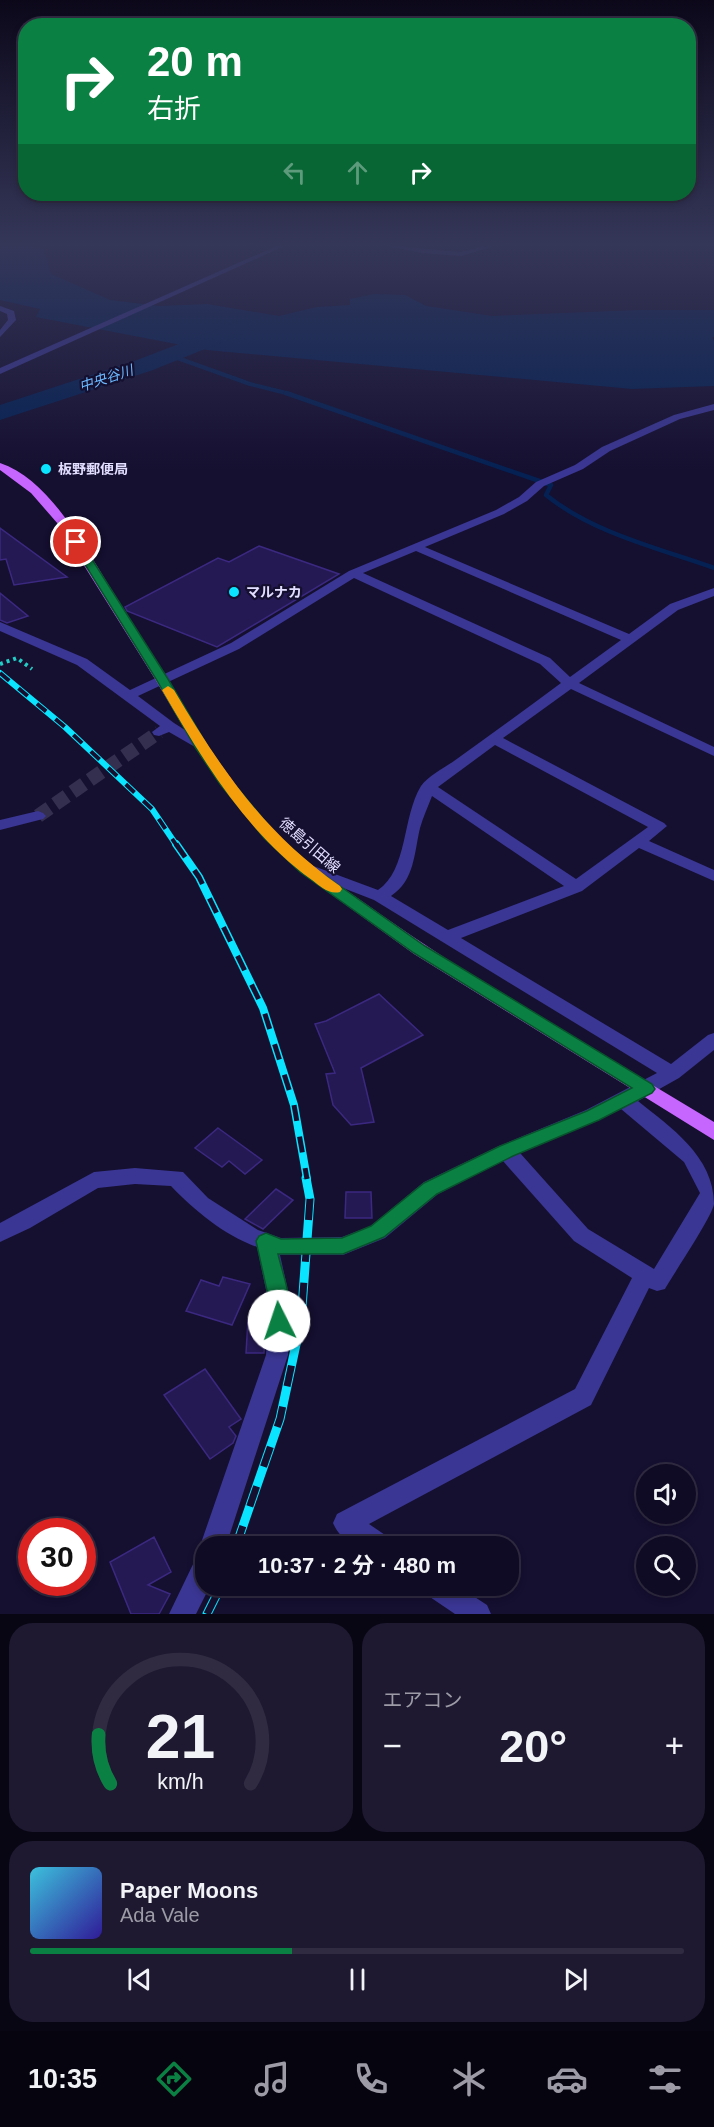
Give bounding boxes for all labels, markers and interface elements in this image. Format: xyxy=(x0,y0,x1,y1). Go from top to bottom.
text: 20 m xyxy=(147,38,243,85)
icon: right xyxy=(48,42,126,120)
text: 右折 xyxy=(147,94,201,124)
icon: left xyxy=(278,156,311,189)
icon: ahead xyxy=(341,156,374,189)
icon: right xyxy=(404,156,437,189)
water label: 中央谷川 xyxy=(77,361,137,394)
place label: 板野郵便局 xyxy=(58,461,128,477)
marker: 板野郵便局 xyxy=(39,462,53,476)
pin xyxy=(50,516,101,567)
icon: arrive xyxy=(59,525,92,558)
place label: マルナカ xyxy=(246,584,302,600)
marker: マルナカ xyxy=(227,585,241,599)
street label: 徳島引田線 xyxy=(276,814,344,876)
position arrow xyxy=(247,1289,311,1353)
map controls xyxy=(636,1464,696,1596)
button: sound xyxy=(636,1464,696,1524)
speed limit sign: 30 xyxy=(18,1518,96,1596)
button: search xyxy=(636,1536,696,1596)
text: 10:37 · 2 分 · 480 m xyxy=(258,1553,456,1578)
text: エアコン xyxy=(383,1689,463,1711)
text: 21 xyxy=(146,1702,215,1771)
text: 20° xyxy=(499,1721,567,1772)
text: − xyxy=(383,1727,402,1764)
text: + xyxy=(665,1727,684,1764)
text: km/h xyxy=(158,1771,204,1795)
text: Paper Moons xyxy=(120,1878,258,1903)
text: Ada Vale xyxy=(120,1904,200,1926)
icon: previous xyxy=(123,1963,156,1996)
icon: pause xyxy=(341,1963,374,1996)
icon: next xyxy=(559,1963,592,1996)
icon: directions xyxy=(153,2058,195,2100)
icon: music xyxy=(251,2058,293,2100)
icon: phone xyxy=(350,2058,392,2100)
icon: climate xyxy=(448,2058,490,2100)
icon: car xyxy=(546,2058,588,2100)
icon: filters xyxy=(644,2058,686,2100)
text: 10:35 xyxy=(28,2064,97,2094)

